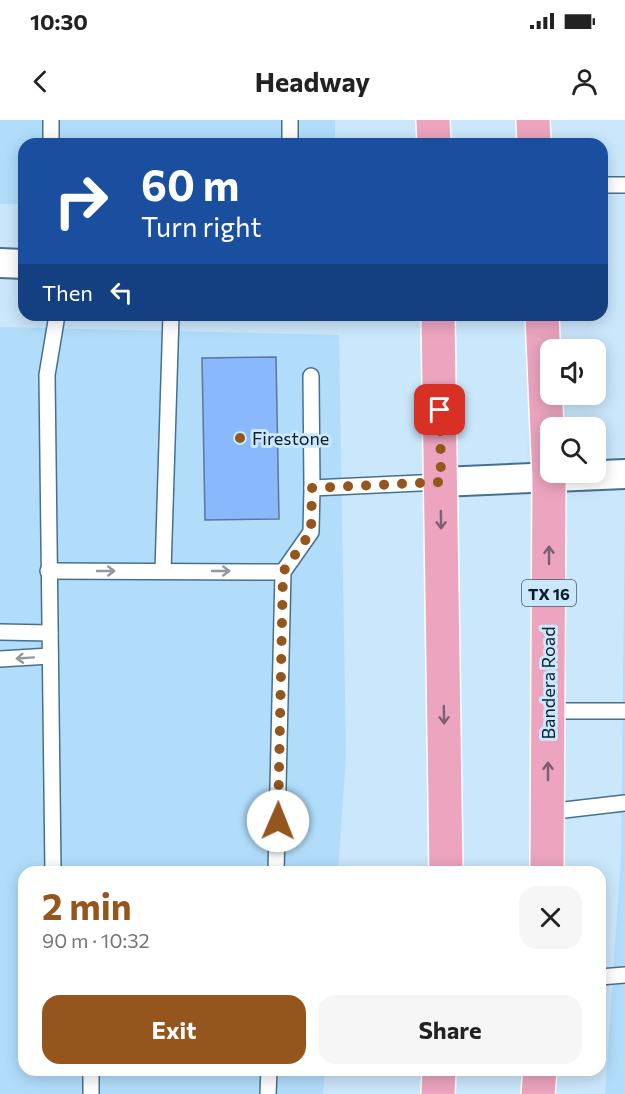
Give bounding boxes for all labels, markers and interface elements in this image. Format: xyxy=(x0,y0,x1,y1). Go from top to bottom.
text: 10:30 xyxy=(30,8,88,35)
icon: back xyxy=(24,65,57,98)
text: Headway xyxy=(255,65,370,98)
icon: person xyxy=(568,65,601,98)
text: 60 m xyxy=(141,158,240,210)
icon: right xyxy=(42,162,120,240)
text: Turn right xyxy=(141,210,261,243)
icon: left xyxy=(105,276,138,309)
text: Then xyxy=(42,279,93,306)
map controls xyxy=(540,339,606,483)
button: sound xyxy=(540,339,606,405)
pin xyxy=(414,384,465,435)
icon: arrive xyxy=(423,393,456,426)
button: search xyxy=(540,417,606,483)
place label: Firestone xyxy=(252,427,329,449)
marker: Firestone xyxy=(233,431,247,445)
one-way arrow xyxy=(435,510,447,530)
one-way arrow xyxy=(543,546,555,566)
one-way arrow xyxy=(95,565,115,577)
one-way arrow xyxy=(211,565,231,577)
road number: TX 16 xyxy=(522,580,576,606)
street label: Bandera Road xyxy=(537,626,559,740)
one-way arrow xyxy=(16,652,36,663)
one-way arrow xyxy=(438,705,450,725)
one-way arrow xyxy=(542,762,554,782)
position arrow xyxy=(246,789,310,853)
text: 2 min xyxy=(42,883,132,927)
button: close xyxy=(519,886,582,949)
text: 90 m · 10:32 xyxy=(42,928,150,952)
button: Exit xyxy=(42,995,306,1064)
button: Share xyxy=(318,995,582,1064)

